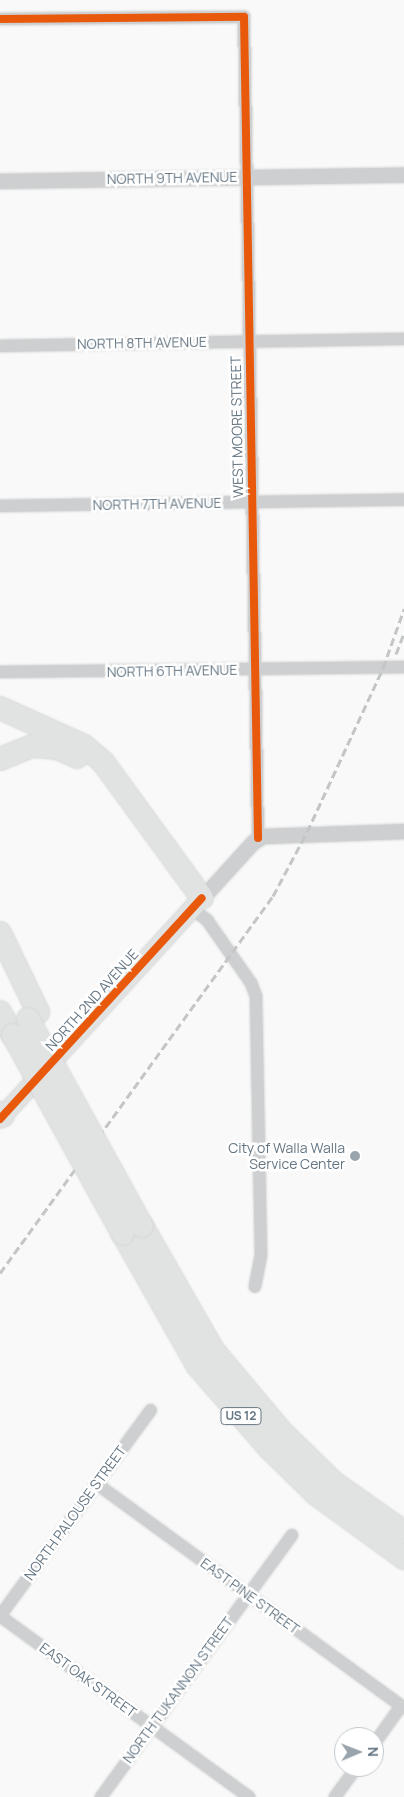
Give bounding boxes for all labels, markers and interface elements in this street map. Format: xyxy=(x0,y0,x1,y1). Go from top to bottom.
street label: NORTH 9TH AVENUE xyxy=(107,168,237,188)
street label: NORTH 8TH AVENUE xyxy=(77,333,207,353)
street label: WEST MOORE STREET xyxy=(227,356,247,498)
street label: NORTH 7TH AVENUE xyxy=(92,494,222,514)
street label: NORTH 6TH AVENUE xyxy=(107,661,237,681)
street label: NORTH 2ND AVENUE xyxy=(42,946,142,1054)
place label: City of Walla Walla Service Center xyxy=(228,1140,345,1172)
marker: City of Walla Walla Service Center xyxy=(349,1150,361,1162)
road number: US 12 xyxy=(220,1406,262,1425)
street label: NORTH PALOUSE STREET xyxy=(21,1443,129,1583)
street label: EAST PINE STREET xyxy=(197,1554,303,1638)
street label: NORTH TUKANNON STREET xyxy=(119,1614,237,1766)
street label: EAST OAK STREET xyxy=(36,1639,140,1721)
north arrow xyxy=(334,1727,384,1777)
text: N xyxy=(364,1747,383,1757)

